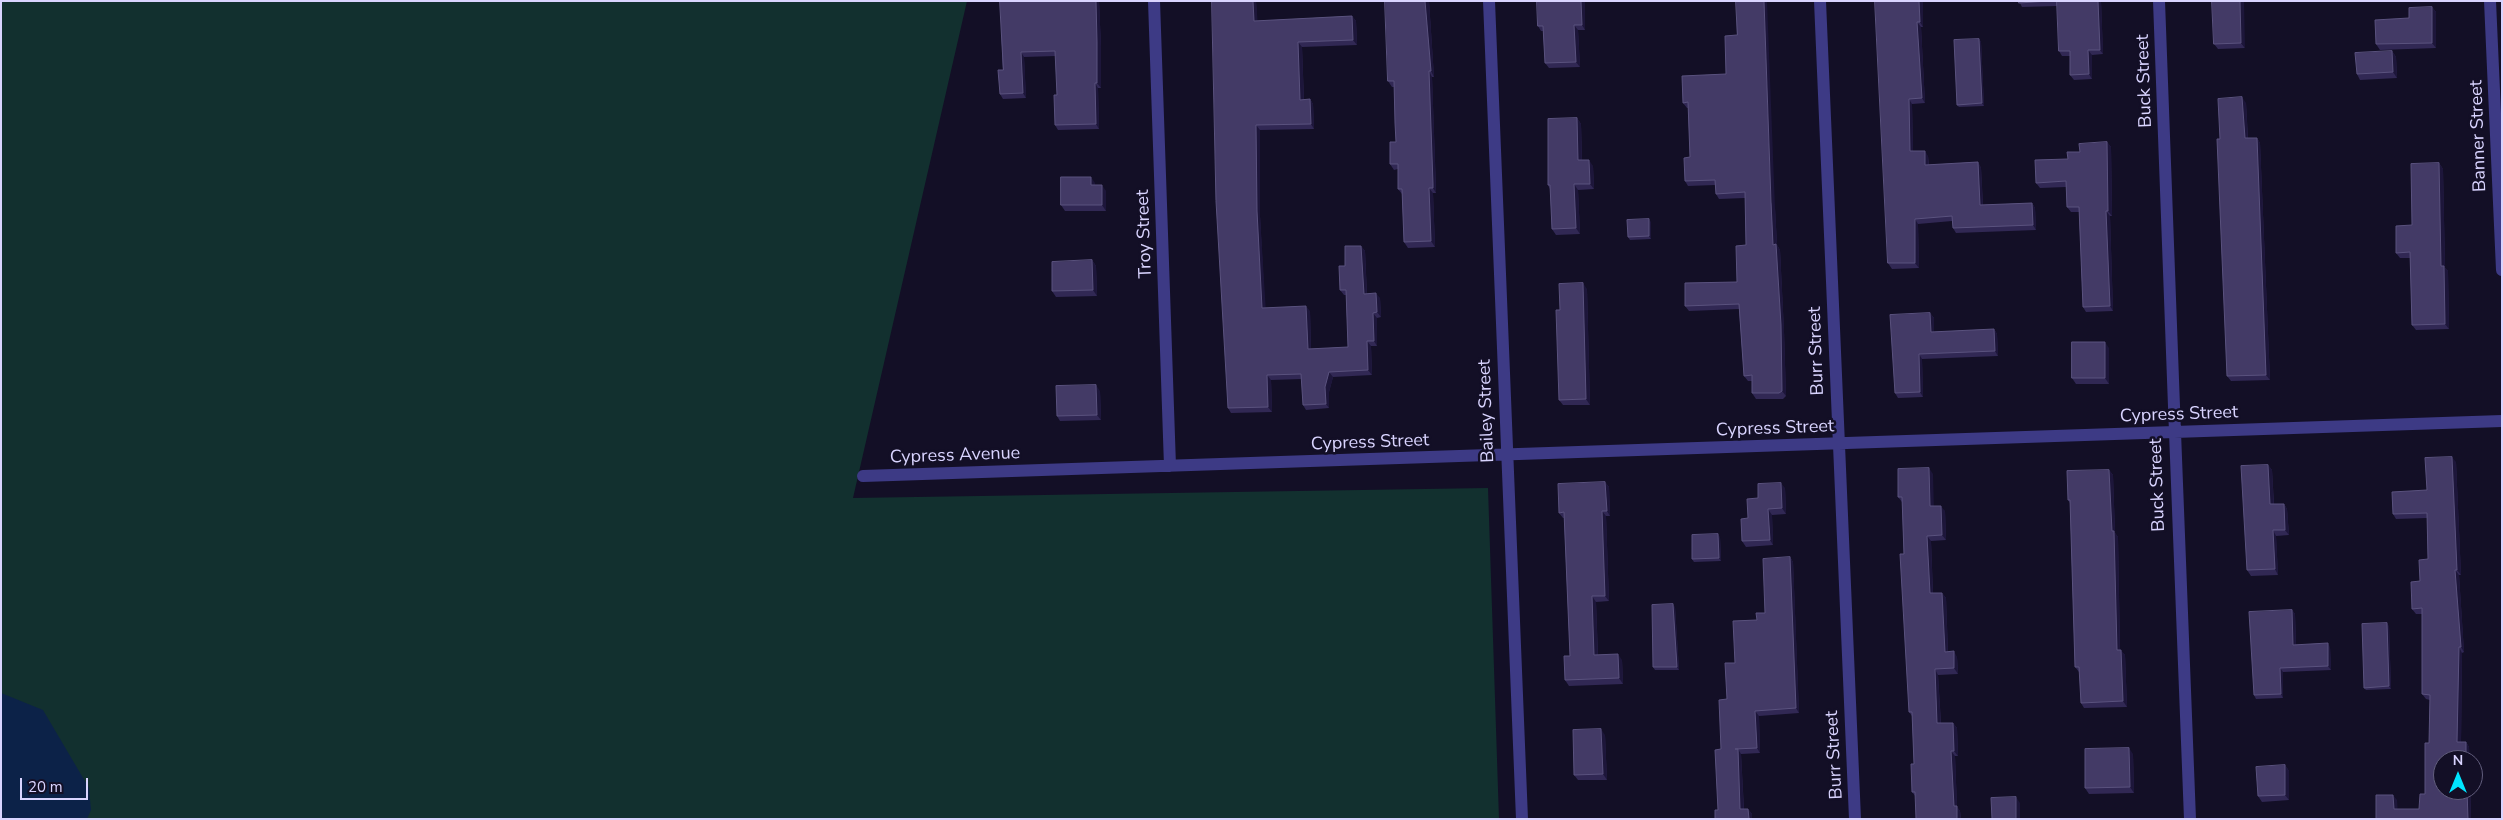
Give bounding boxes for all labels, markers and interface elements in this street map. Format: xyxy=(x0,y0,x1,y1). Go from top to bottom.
street label: Buck Street xyxy=(2133,34,2157,128)
street label: Banner Street xyxy=(2466,80,2492,192)
street label: Troy Street xyxy=(1133,189,1157,279)
street label: Burr Street xyxy=(1805,306,1829,396)
street label: Bailey Street xyxy=(1474,359,1500,463)
street label: Cypress Street xyxy=(2119,402,2239,428)
street label: Cypress Street xyxy=(1715,416,1835,442)
street label: Cypress Street xyxy=(1310,430,1430,456)
street label: Buck Street xyxy=(2146,438,2170,532)
street label: Cypress Avenue xyxy=(889,443,1021,469)
street label: Burr Street xyxy=(1822,710,1848,800)
north arrow xyxy=(2433,750,2483,800)
text: N xyxy=(2453,751,2463,770)
scale bar xyxy=(22,768,90,800)
text: 20 m xyxy=(28,777,63,797)

